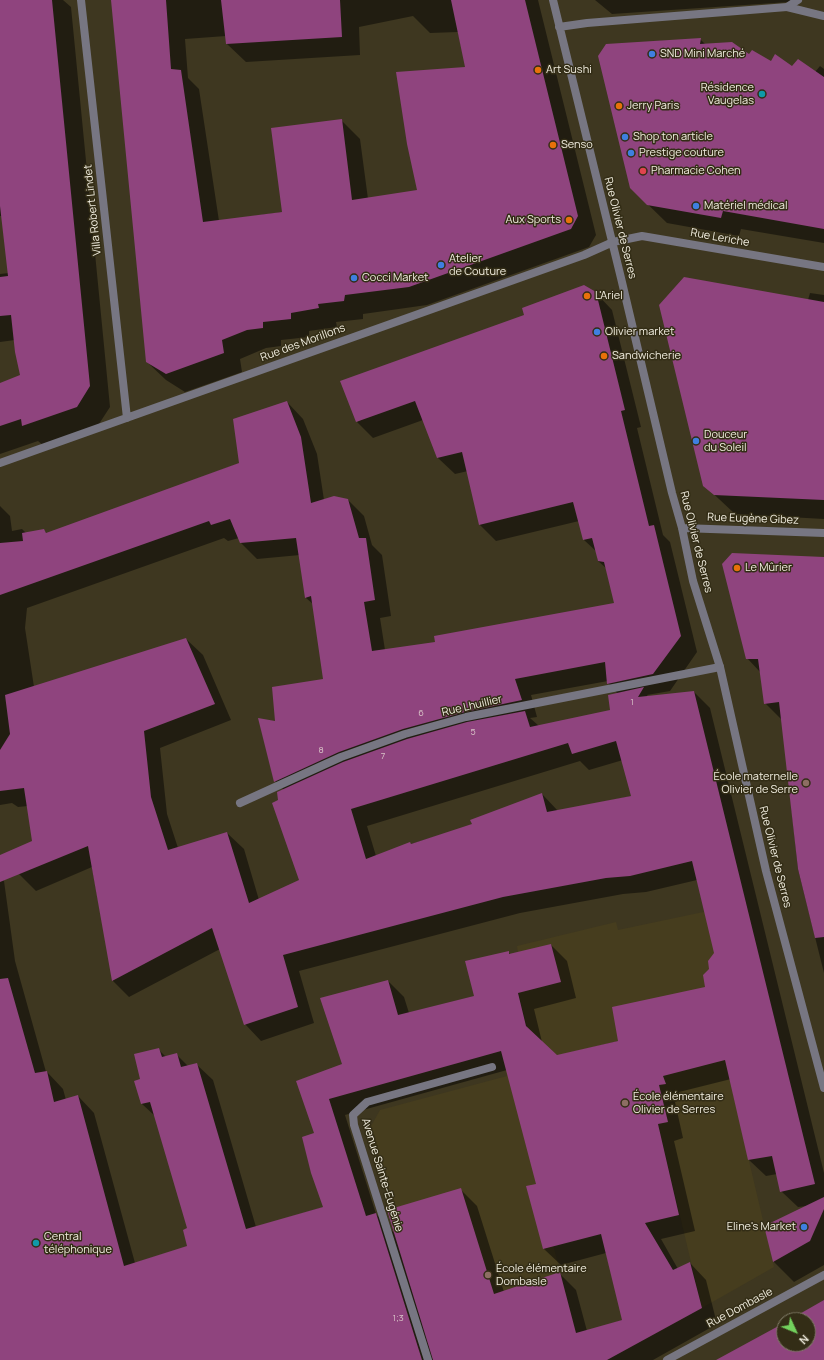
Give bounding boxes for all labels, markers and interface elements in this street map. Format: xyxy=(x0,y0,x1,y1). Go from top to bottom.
place label: SND Mini Marché xyxy=(660,47,745,61)
marker: SND Mini Marché xyxy=(647,49,657,59)
place label: Art Sushi xyxy=(546,63,592,77)
marker: Art Sushi xyxy=(533,65,543,75)
place label: Résidence Vaugelas xyxy=(701,81,754,107)
marker: Résidence Vaugelas xyxy=(757,89,767,99)
place label: Jerry Paris xyxy=(627,99,679,113)
marker: Jerry Paris xyxy=(614,101,624,111)
place label: Shop ton article xyxy=(633,130,713,144)
marker: Shop ton article xyxy=(620,132,630,142)
place label: Senso xyxy=(561,138,593,152)
marker: Senso xyxy=(548,140,558,150)
place label: Prestige couture xyxy=(639,146,724,160)
marker: Prestige couture xyxy=(626,148,636,158)
street label: Villa Robert Lindet xyxy=(82,164,104,256)
place label: Pharmacie Cohen xyxy=(651,164,741,178)
marker: Pharmacie Cohen xyxy=(638,166,648,176)
street label: Rue Olivier de Serres xyxy=(601,176,639,280)
place label: Matériel médical xyxy=(704,199,787,213)
marker: Matériel médical xyxy=(691,201,701,211)
place label: Aux Sports xyxy=(506,213,561,227)
marker: Aux Sports xyxy=(564,215,574,225)
street label: Rue Leriche xyxy=(689,226,751,250)
place label: Atelier de Couture xyxy=(449,252,506,278)
marker: Atelier de Couture xyxy=(436,260,446,270)
place label: Cocci Market xyxy=(362,271,428,285)
marker: Cocci Market xyxy=(349,273,359,283)
place label: L'Ariel xyxy=(595,289,623,303)
marker: L'Ariel xyxy=(582,291,592,301)
street label: Rue des Morillons xyxy=(259,322,347,364)
place label: Olivier market xyxy=(605,325,674,339)
marker: Olivier market xyxy=(592,327,602,337)
place label: Sandwicherie xyxy=(612,349,681,363)
marker: Sandwicherie xyxy=(599,351,609,361)
place label: Douceur du Soleil xyxy=(704,428,747,454)
marker: Douceur du Soleil xyxy=(691,436,701,446)
street label: Rue Olivier de Serres xyxy=(677,490,715,594)
street label: Rue Eugène Gibez xyxy=(707,511,799,527)
place label: Le Mûrier xyxy=(745,561,792,575)
marker: Le Mûrier xyxy=(732,563,742,573)
street label: Rue Lhuillier xyxy=(441,693,503,719)
house number: 1 xyxy=(630,697,634,707)
house number: 6 xyxy=(418,708,424,718)
house number: 5 xyxy=(470,727,476,737)
house number: 8 xyxy=(318,745,324,755)
house number: 7 xyxy=(381,751,385,761)
place label: École maternelle Olivier de Serre xyxy=(714,770,798,796)
marker: École maternelle Olivier de Serre xyxy=(801,778,811,788)
street label: Rue Olivier de Serres xyxy=(756,805,794,909)
place label: École élémentaire Olivier de Serres xyxy=(633,1090,724,1116)
marker: École élémentaire Olivier de Serres xyxy=(620,1098,630,1108)
street label: Avenue Sainte-Eugénie xyxy=(358,1117,406,1233)
place label: Eline's Market xyxy=(727,1220,796,1234)
marker: Eline's Market xyxy=(799,1222,809,1232)
place label: Central téléphonique xyxy=(44,1230,112,1256)
marker: Central téléphonique xyxy=(31,1238,41,1248)
place label: École élémentaire Dombasle xyxy=(496,1262,587,1288)
marker: École élémentaire Dombasle xyxy=(483,1270,493,1280)
street label: Rue Dombasle xyxy=(705,1285,775,1331)
north arrow xyxy=(776,1312,816,1352)
house number: 1;3 xyxy=(392,1313,404,1323)
text: N xyxy=(796,1332,812,1348)

